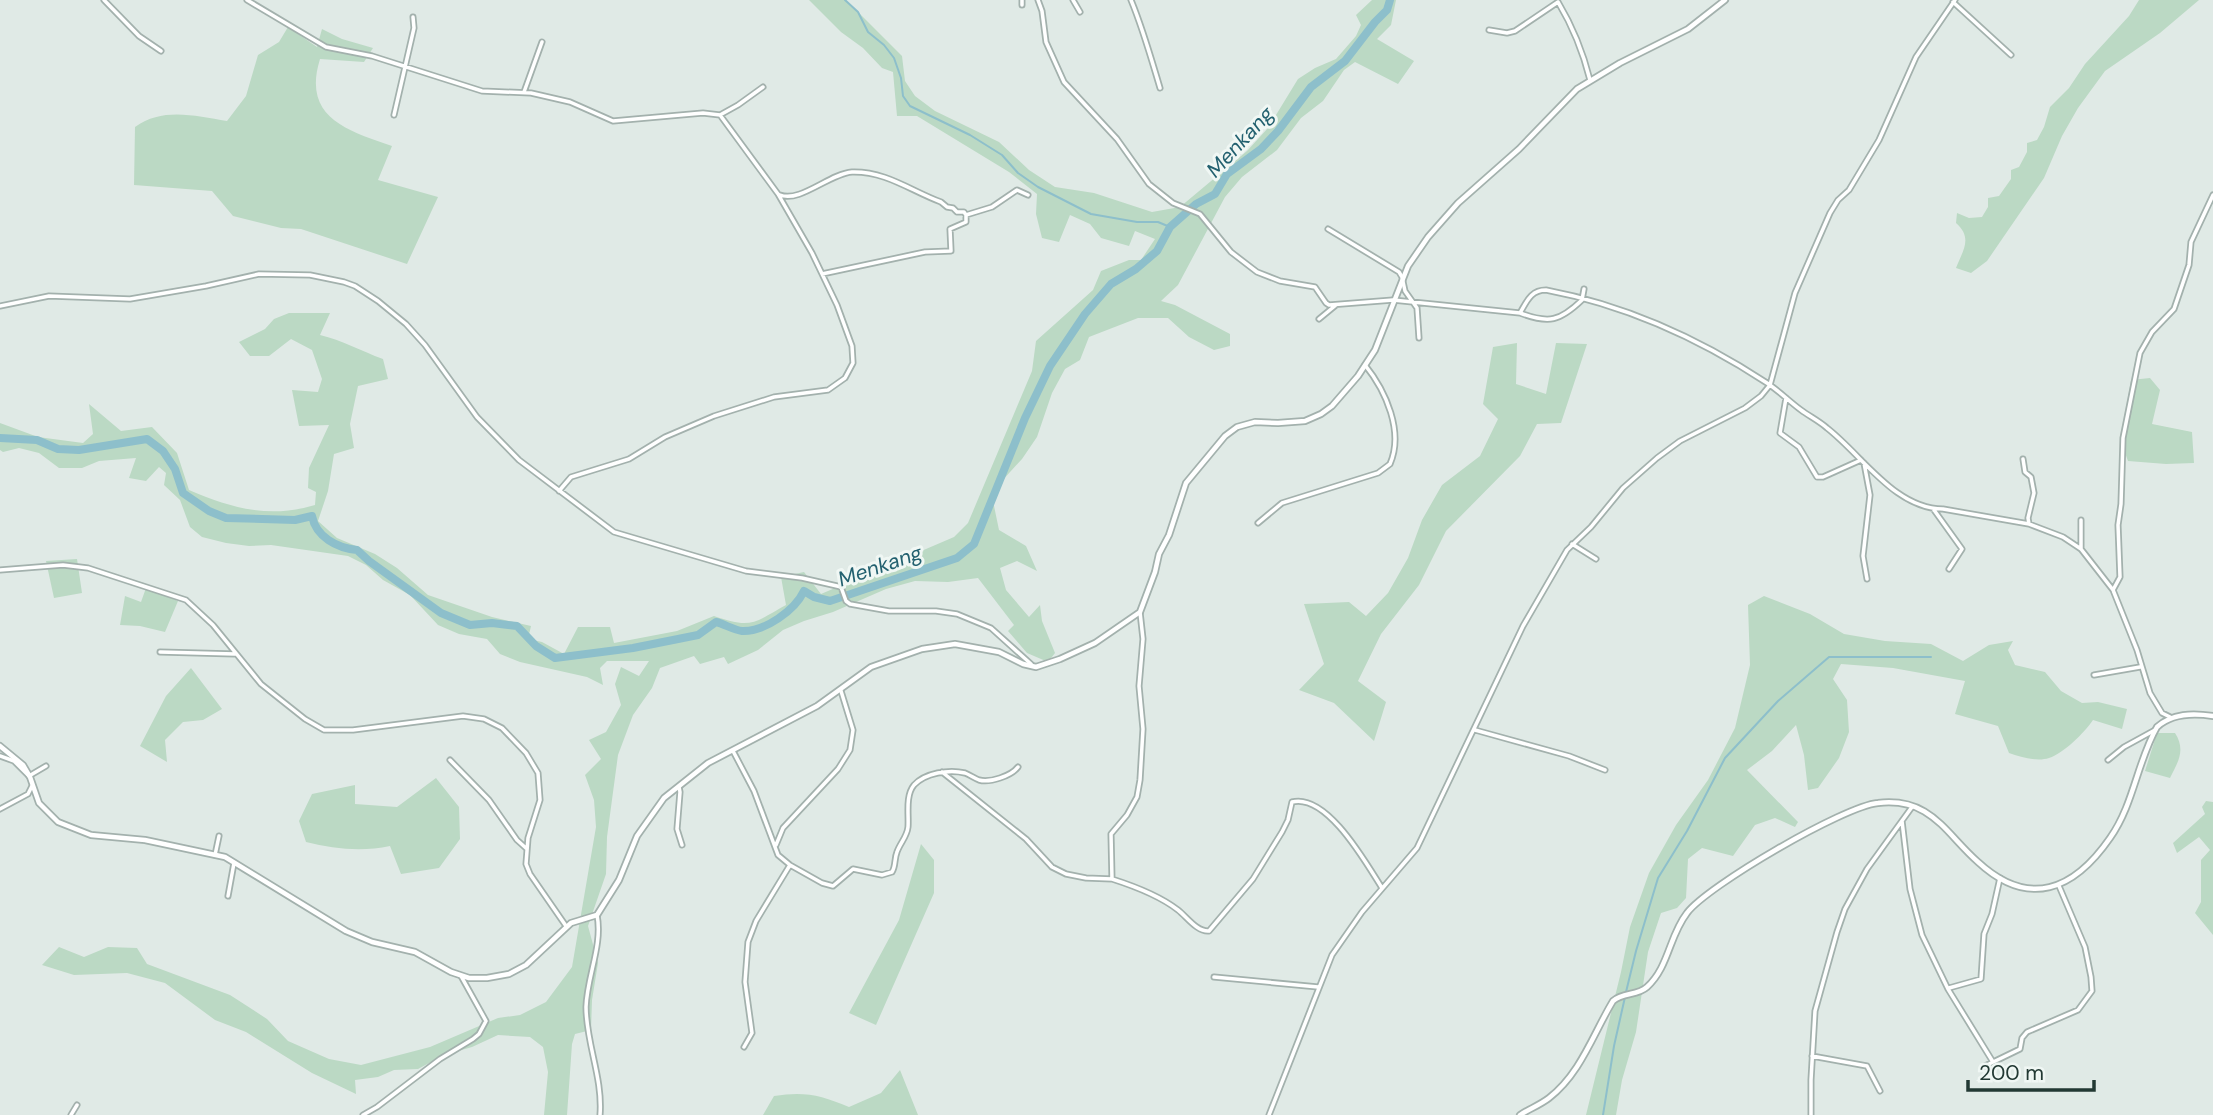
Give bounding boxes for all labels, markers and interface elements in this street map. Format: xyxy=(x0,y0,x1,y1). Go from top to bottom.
water label: Menkang xyxy=(1200,100,1280,183)
water label: Menkang xyxy=(834,538,926,593)
scale bar xyxy=(1968,1048,2094,1092)
text: 200 m xyxy=(1979,1059,2044,1087)

